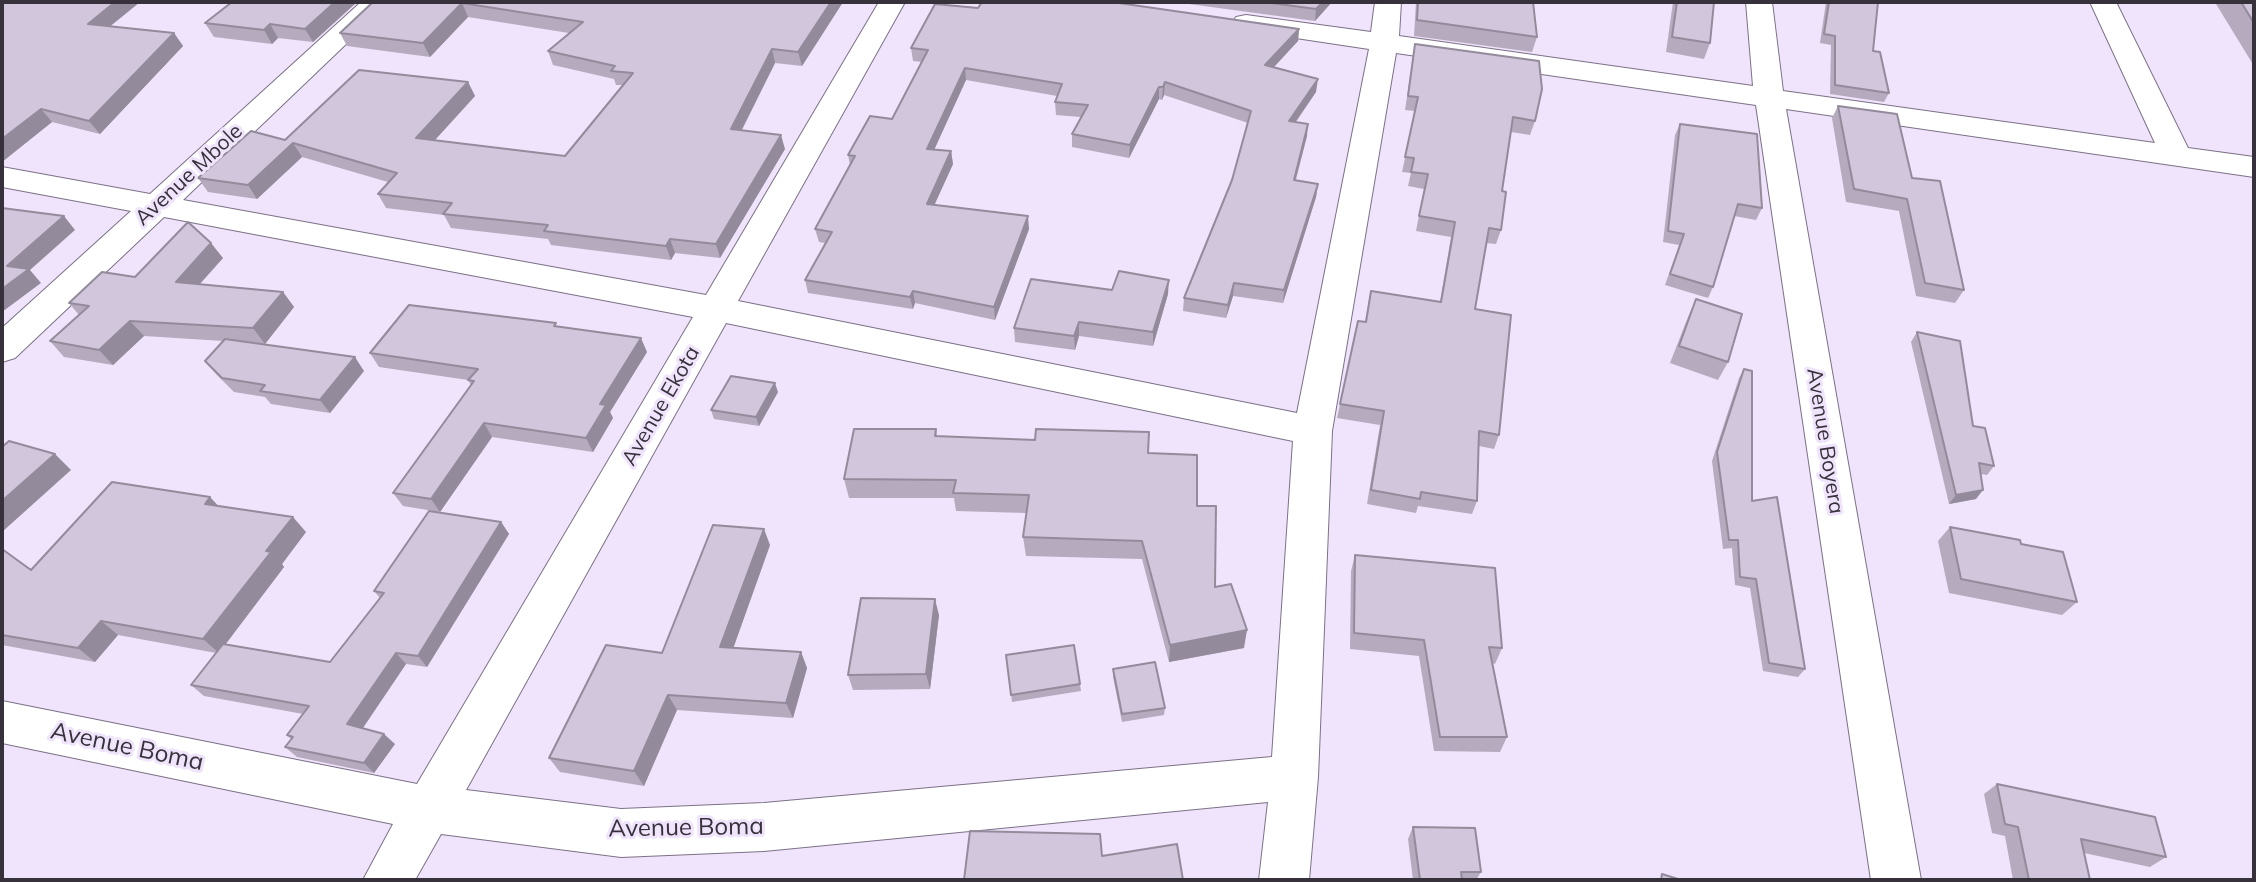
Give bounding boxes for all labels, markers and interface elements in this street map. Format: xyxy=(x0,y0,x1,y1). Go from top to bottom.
street label: Avenue Mbole xyxy=(130,119,248,231)
street label: Avenue Ekota xyxy=(617,342,705,470)
street label: Avenue Boyera xyxy=(1801,366,1849,516)
street label: Avenue Boma xyxy=(48,717,206,777)
street label: Avenue Boma xyxy=(608,812,764,844)

